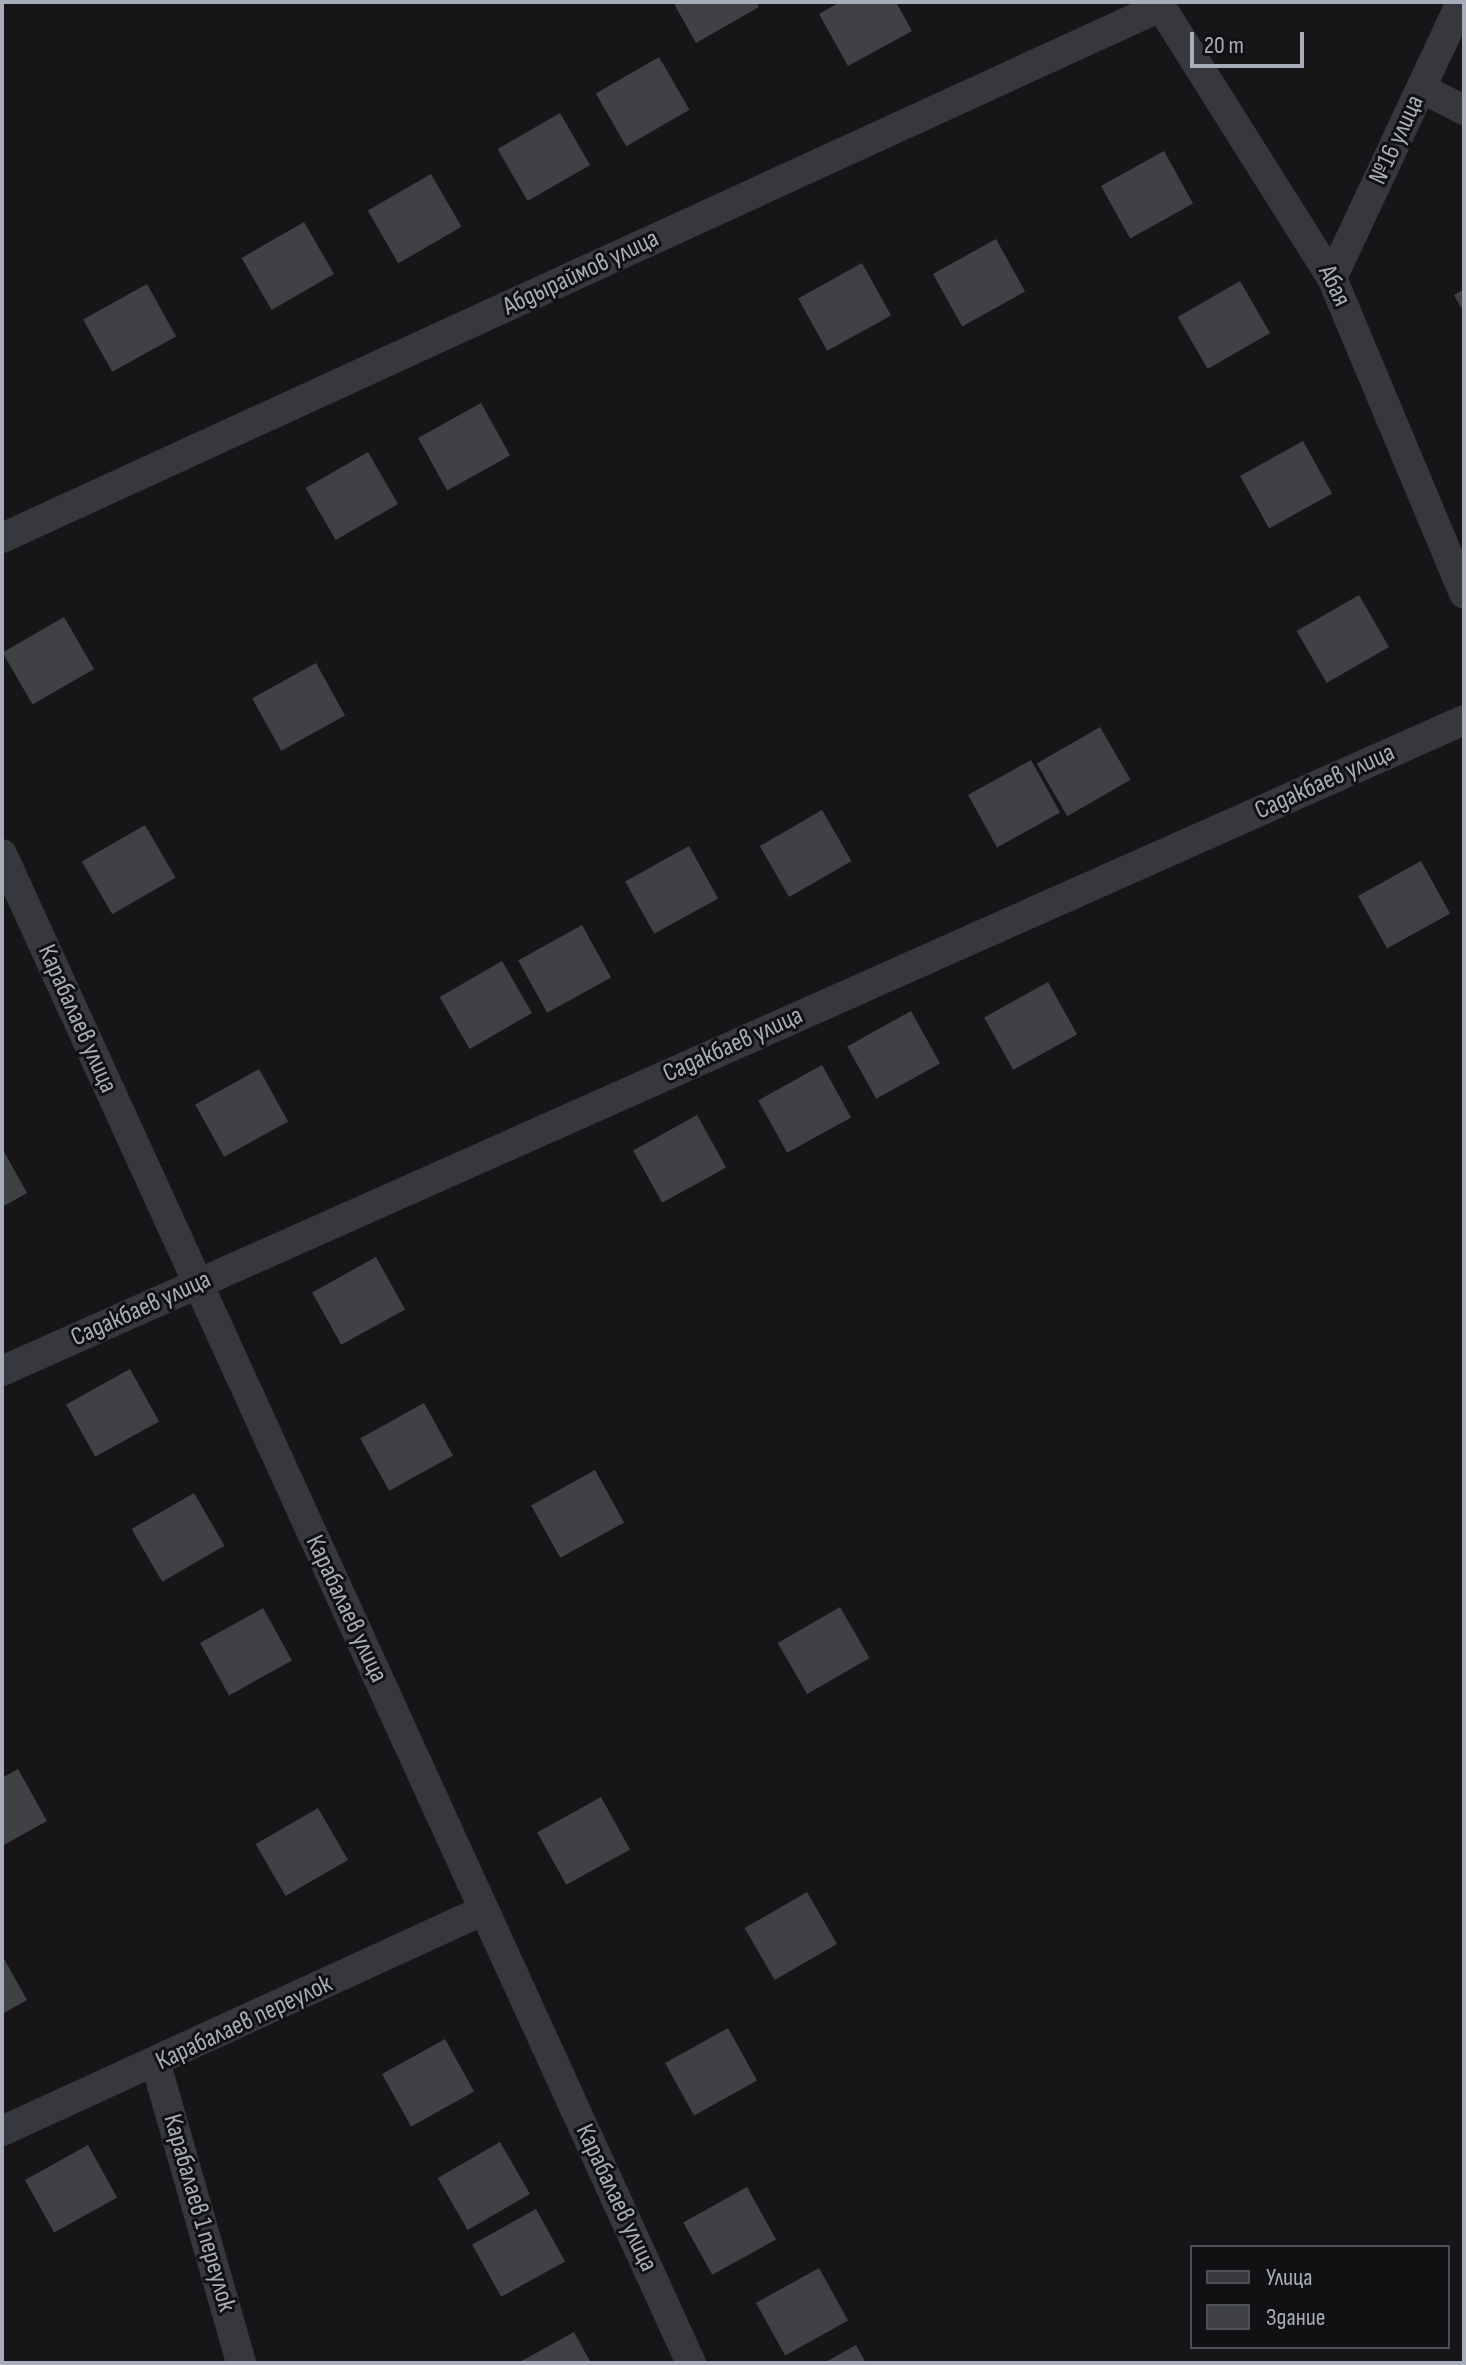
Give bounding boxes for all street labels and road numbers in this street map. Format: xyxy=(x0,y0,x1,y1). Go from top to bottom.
street label: №16 улица xyxy=(1363,90,1431,190)
street label: Абдыраймов улица xyxy=(498,223,664,323)
street label: Абая xyxy=(1311,260,1357,312)
street label: Садакбаев улица xyxy=(1250,737,1400,827)
street label: Карабалаев улица xyxy=(30,940,124,1098)
street label: Садакбаев улица xyxy=(658,1000,808,1090)
street label: Садакбаев улица xyxy=(66,1264,216,1354)
street label: Карабалаев улица xyxy=(298,1530,394,1688)
street label: Карабалаев переулок xyxy=(151,1969,337,2077)
street label: Карабалаев 1 переулок xyxy=(156,2111,242,2315)
street label: Карабалаев улица xyxy=(568,2119,664,2277)

